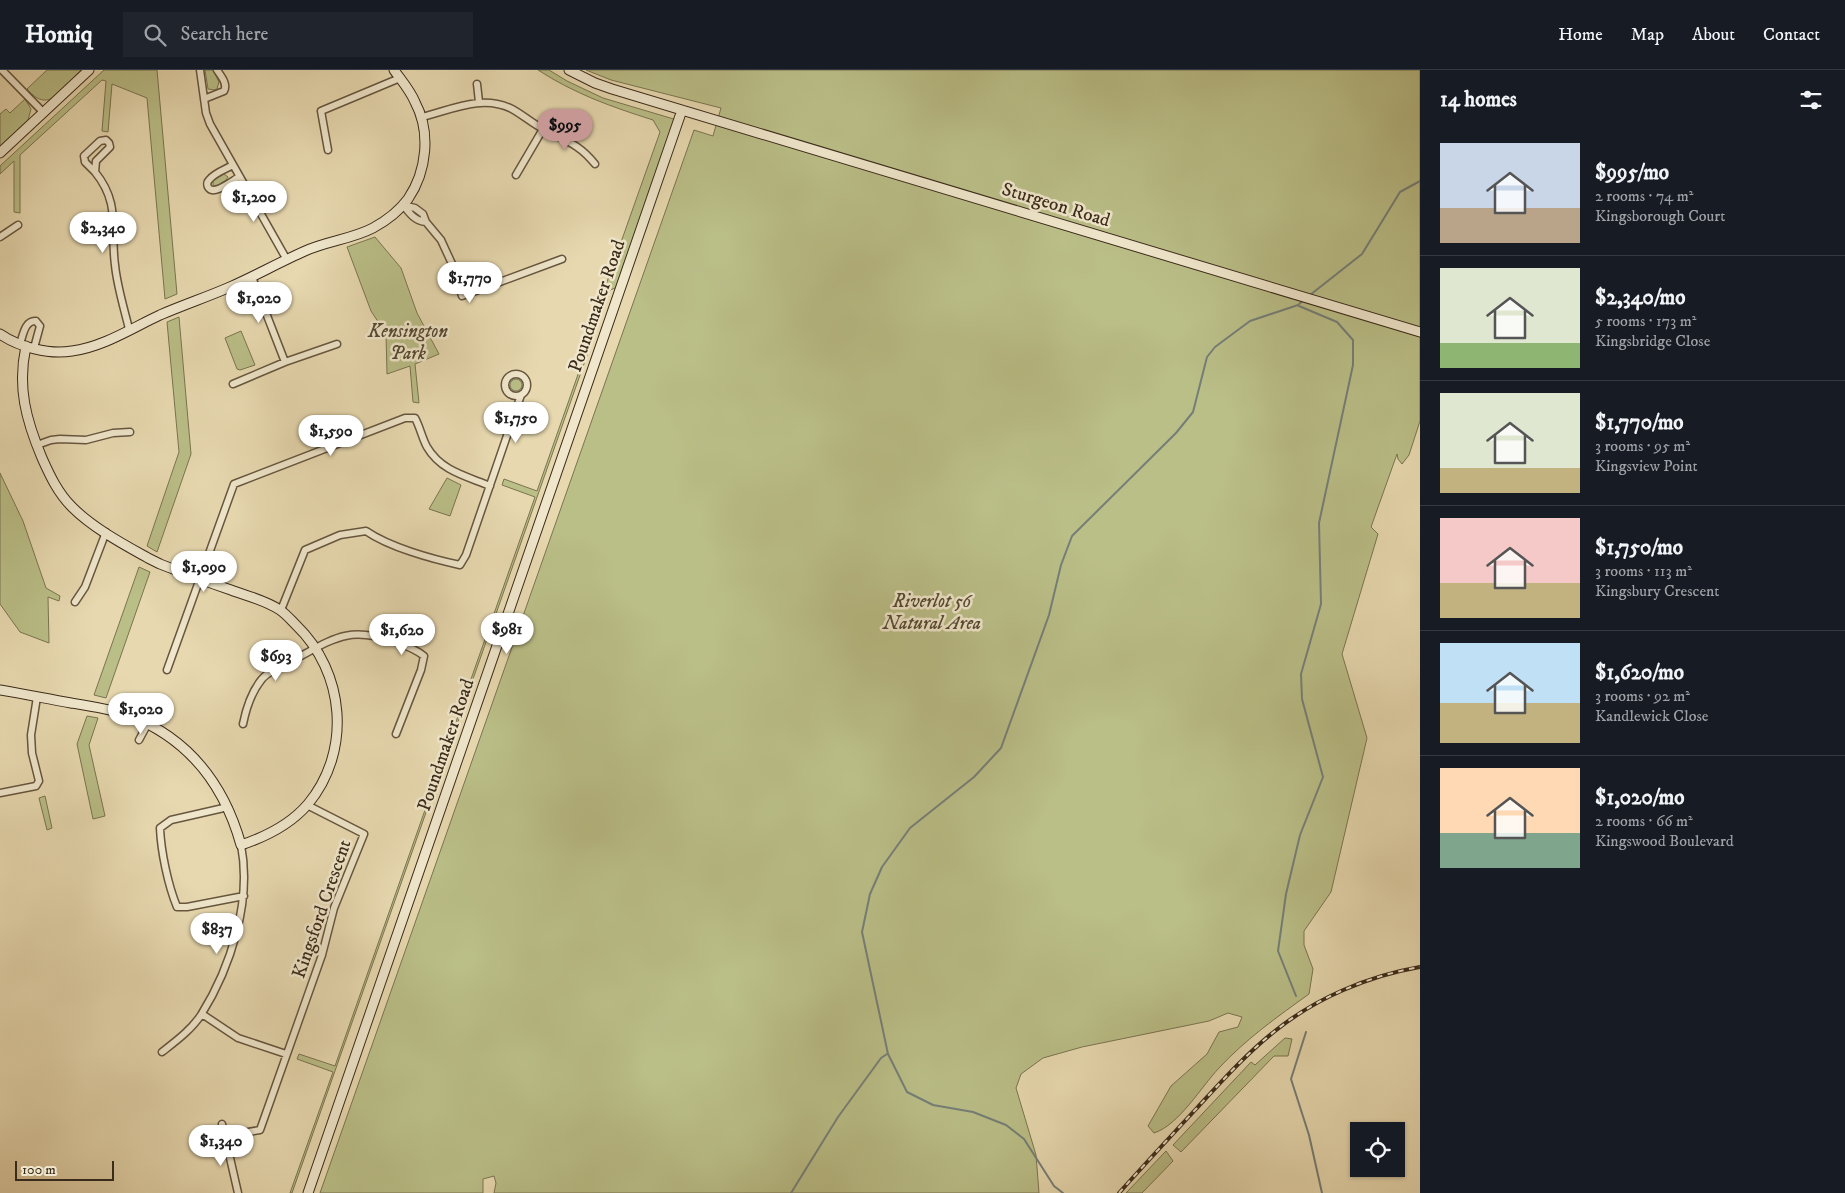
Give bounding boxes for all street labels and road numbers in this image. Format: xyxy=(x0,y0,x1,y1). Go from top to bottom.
street label: Sturgeon Road xyxy=(999,178,1113,233)
street label: Poundmaker Road xyxy=(564,236,631,375)
street label: Poundmaker Road xyxy=(413,675,480,814)
street label: Kingsford Crescent xyxy=(287,837,357,981)

